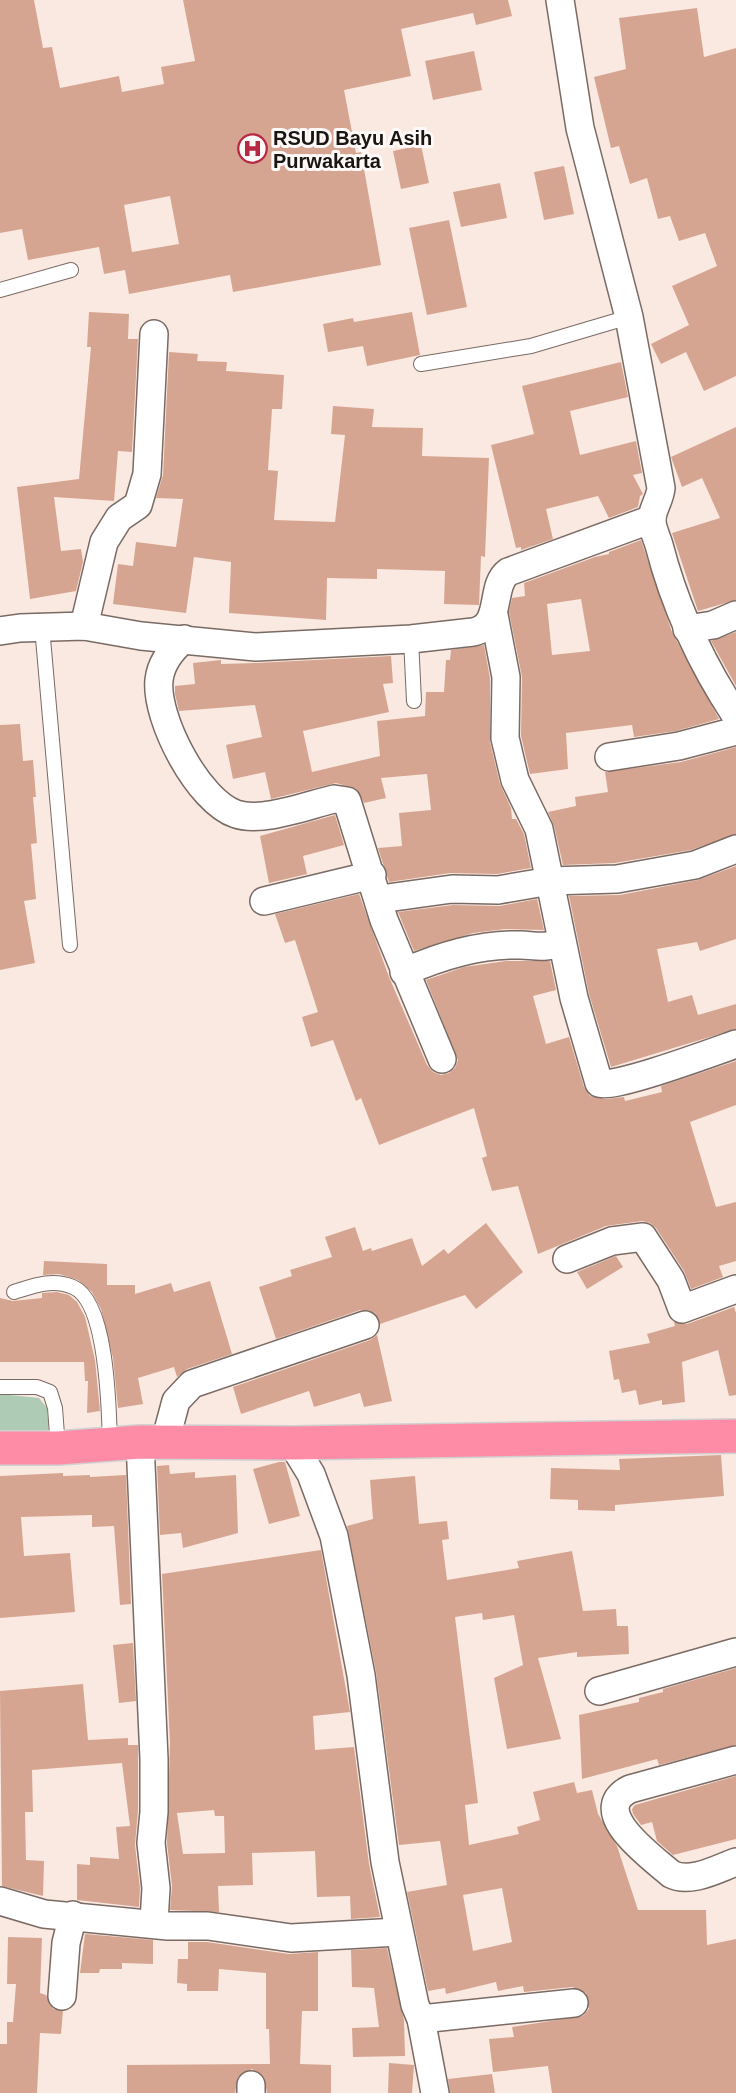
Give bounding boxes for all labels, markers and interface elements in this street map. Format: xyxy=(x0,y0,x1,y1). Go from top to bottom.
place label: RSUD Bayu Asih Purwakarta xyxy=(273,127,432,172)
hospital icon: RSUD Bayu Asih Purwakarta xyxy=(236,133,268,165)

